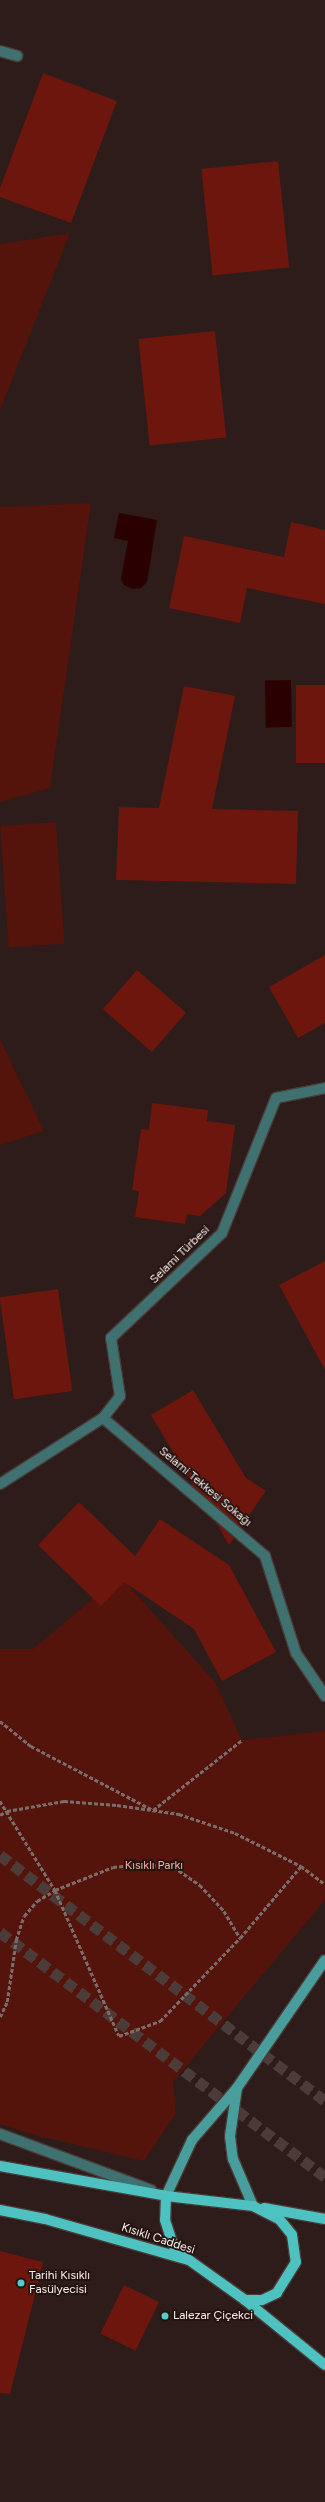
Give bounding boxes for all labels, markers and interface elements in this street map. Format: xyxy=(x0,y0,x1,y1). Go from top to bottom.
street label: Selami Türbesi xyxy=(147,1223,213,1287)
street label: Selami Tekkesi Sokağı xyxy=(156,1444,254,1530)
park label: Kısıklı Parkı xyxy=(125,1859,183,1873)
street label: Kısıklı Caddesi xyxy=(119,2220,197,2258)
place label: Tarihi Kısıklı Fasülyecisi xyxy=(29,2269,90,2297)
marker: Tarihi Kısıklı Fasülyecisi xyxy=(16,2278,26,2288)
place label: Lalezar Çiçekci xyxy=(173,2309,253,2323)
marker: Lalezar Çiçekci xyxy=(160,2311,170,2321)

